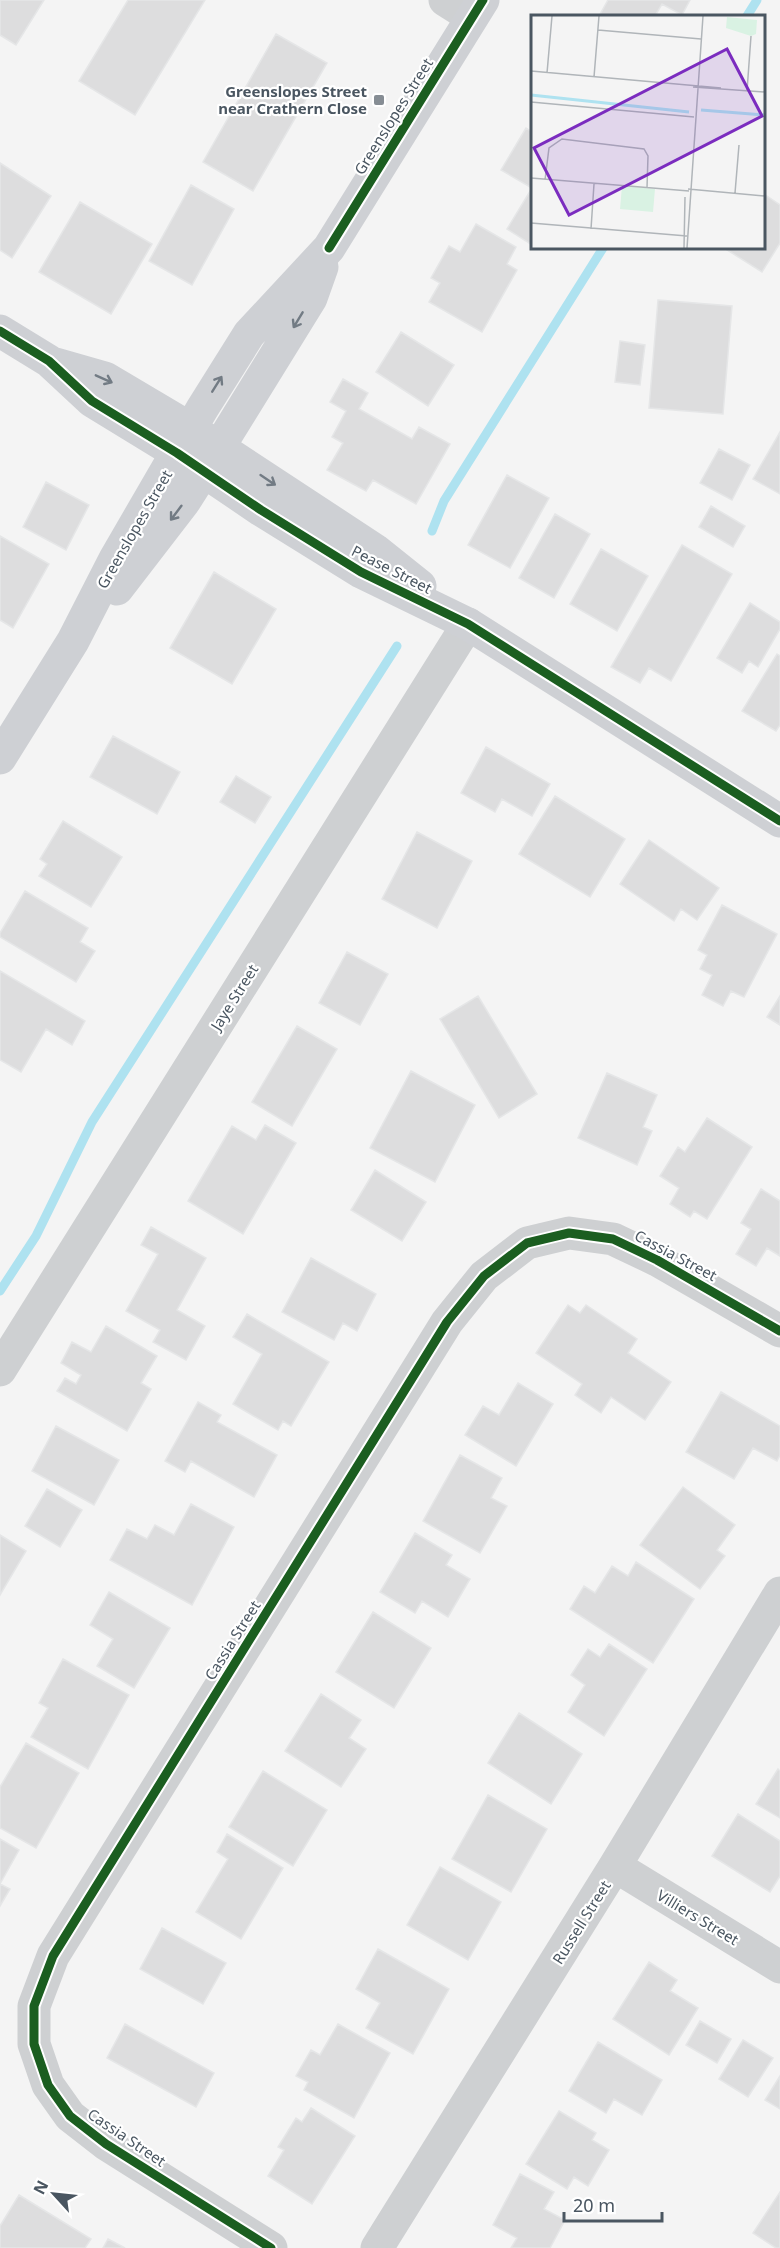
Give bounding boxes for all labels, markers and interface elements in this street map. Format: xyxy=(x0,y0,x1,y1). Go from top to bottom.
inset map xyxy=(531,15,765,249)
street label: Greenslopes Street xyxy=(349,53,437,178)
place label: Greenslopes Street near Crathern Close xyxy=(218,81,367,118)
marker: Greenslopes Street near Crathern Close xyxy=(372,93,386,107)
one-way arrow xyxy=(291,311,303,328)
one-way arrow xyxy=(94,374,112,386)
one-way arrow xyxy=(212,376,224,393)
street label: Greenslopes Street xyxy=(92,466,176,592)
one-way arrow xyxy=(259,474,276,487)
one-way arrow xyxy=(169,505,182,521)
street label: Pease Street xyxy=(349,540,436,598)
street label: Jaye Street xyxy=(205,960,263,1036)
street label: Cassia Street xyxy=(631,1225,721,1285)
street label: Cassia Street xyxy=(200,1596,265,1684)
street label: Russell Street xyxy=(547,1876,615,1968)
street label: Villiers Street xyxy=(653,1885,743,1950)
street label: Cassia Street xyxy=(84,2103,171,2171)
north arrow xyxy=(24,2164,84,2224)
text: N xyxy=(28,2176,53,2198)
scale bar xyxy=(564,2185,662,2223)
text: 20 m xyxy=(573,2193,615,2217)

